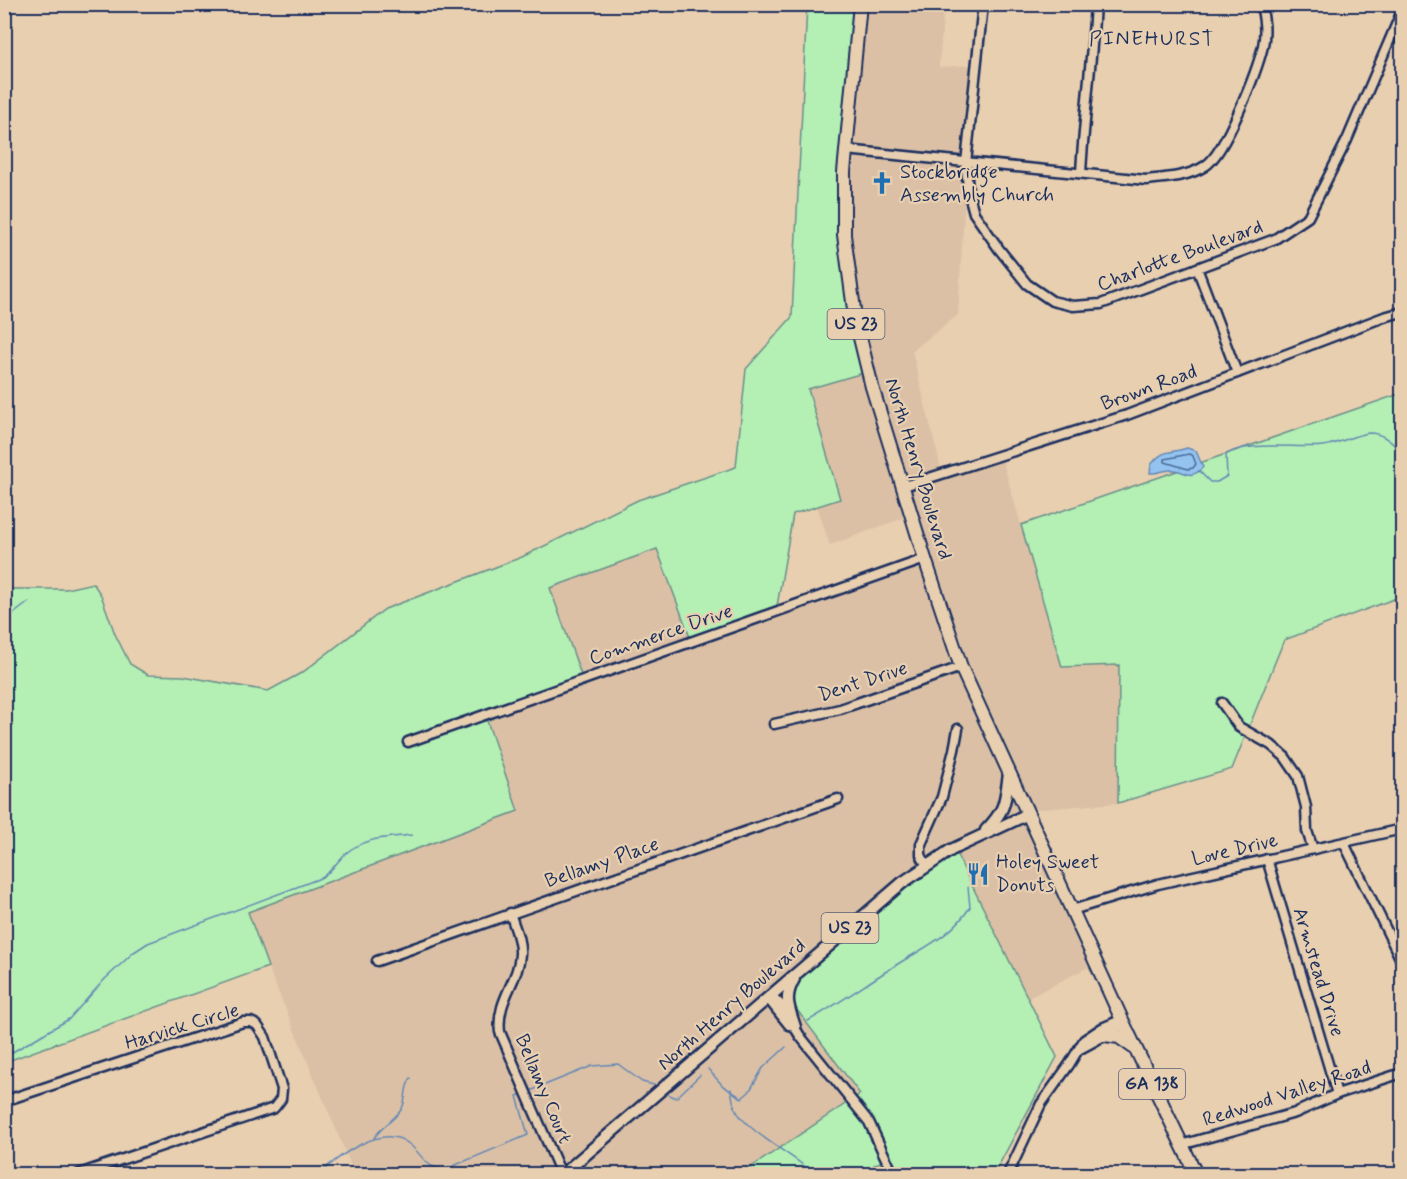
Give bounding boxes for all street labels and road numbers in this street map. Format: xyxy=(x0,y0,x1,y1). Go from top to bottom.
street label: Charlotte Boulevard xyxy=(1093,213,1267,299)
road number: US 23 xyxy=(828,309,884,339)
street label: Brown Road xyxy=(1097,358,1201,418)
street label: North Henry Boulevard xyxy=(878,375,958,563)
street label: Commerce Drive xyxy=(586,598,736,672)
street label: Dent Drive xyxy=(815,655,911,709)
street label: Love Drive xyxy=(1189,827,1281,873)
street label: Bellamy Place xyxy=(541,831,663,895)
street label: Armstead Drive xyxy=(1286,904,1350,1040)
road number: US 23 xyxy=(822,913,878,943)
street label: North Henry Boulevard xyxy=(652,933,812,1077)
street label: Harvick Circle xyxy=(122,997,242,1057)
street label: Bellamy Court xyxy=(508,1030,578,1148)
street label: Redwood Valley Road xyxy=(1199,1054,1375,1134)
road number: GA 138 xyxy=(1119,1069,1185,1099)

